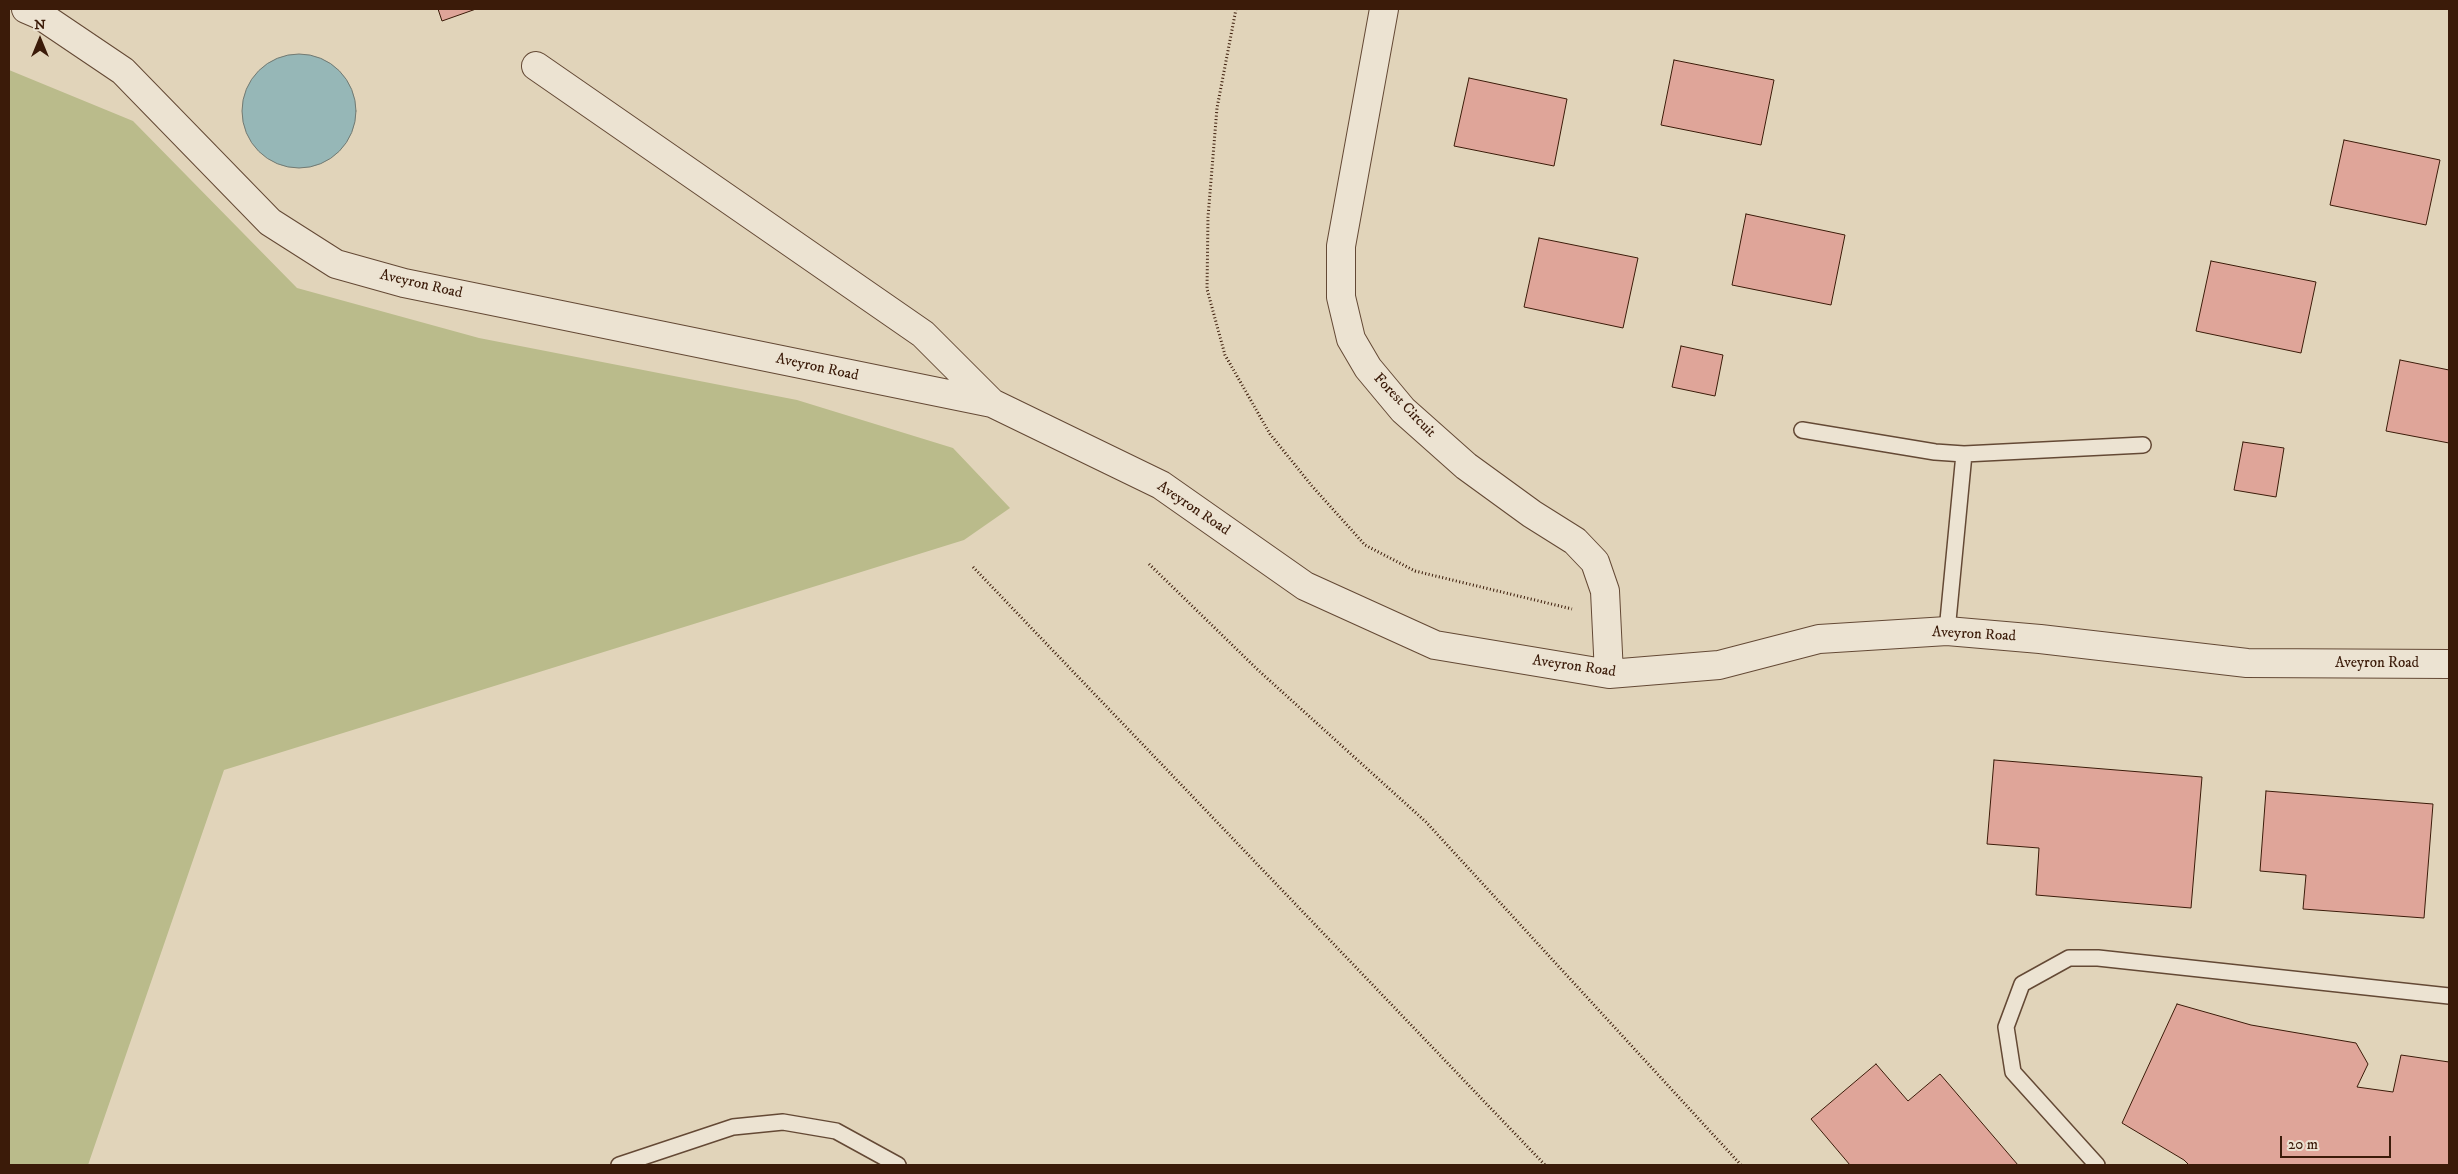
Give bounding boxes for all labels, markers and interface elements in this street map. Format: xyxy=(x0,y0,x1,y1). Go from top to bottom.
north arrow xyxy=(15,15,65,65)
text: N xyxy=(34,16,46,34)
street label: Aveyron Road xyxy=(378,267,464,303)
street label: Aveyron Road xyxy=(774,350,860,386)
street label: Forest Circuit xyxy=(1369,370,1439,442)
street label: Aveyron Road xyxy=(1153,478,1233,540)
street label: Aveyron Road xyxy=(1932,624,2016,646)
street label: Aveyron Road xyxy=(1531,652,1617,682)
street label: Aveyron Road xyxy=(2335,655,2419,673)
scale bar xyxy=(2283,1126,2394,1158)
text: 20 m xyxy=(2288,1135,2318,1154)

